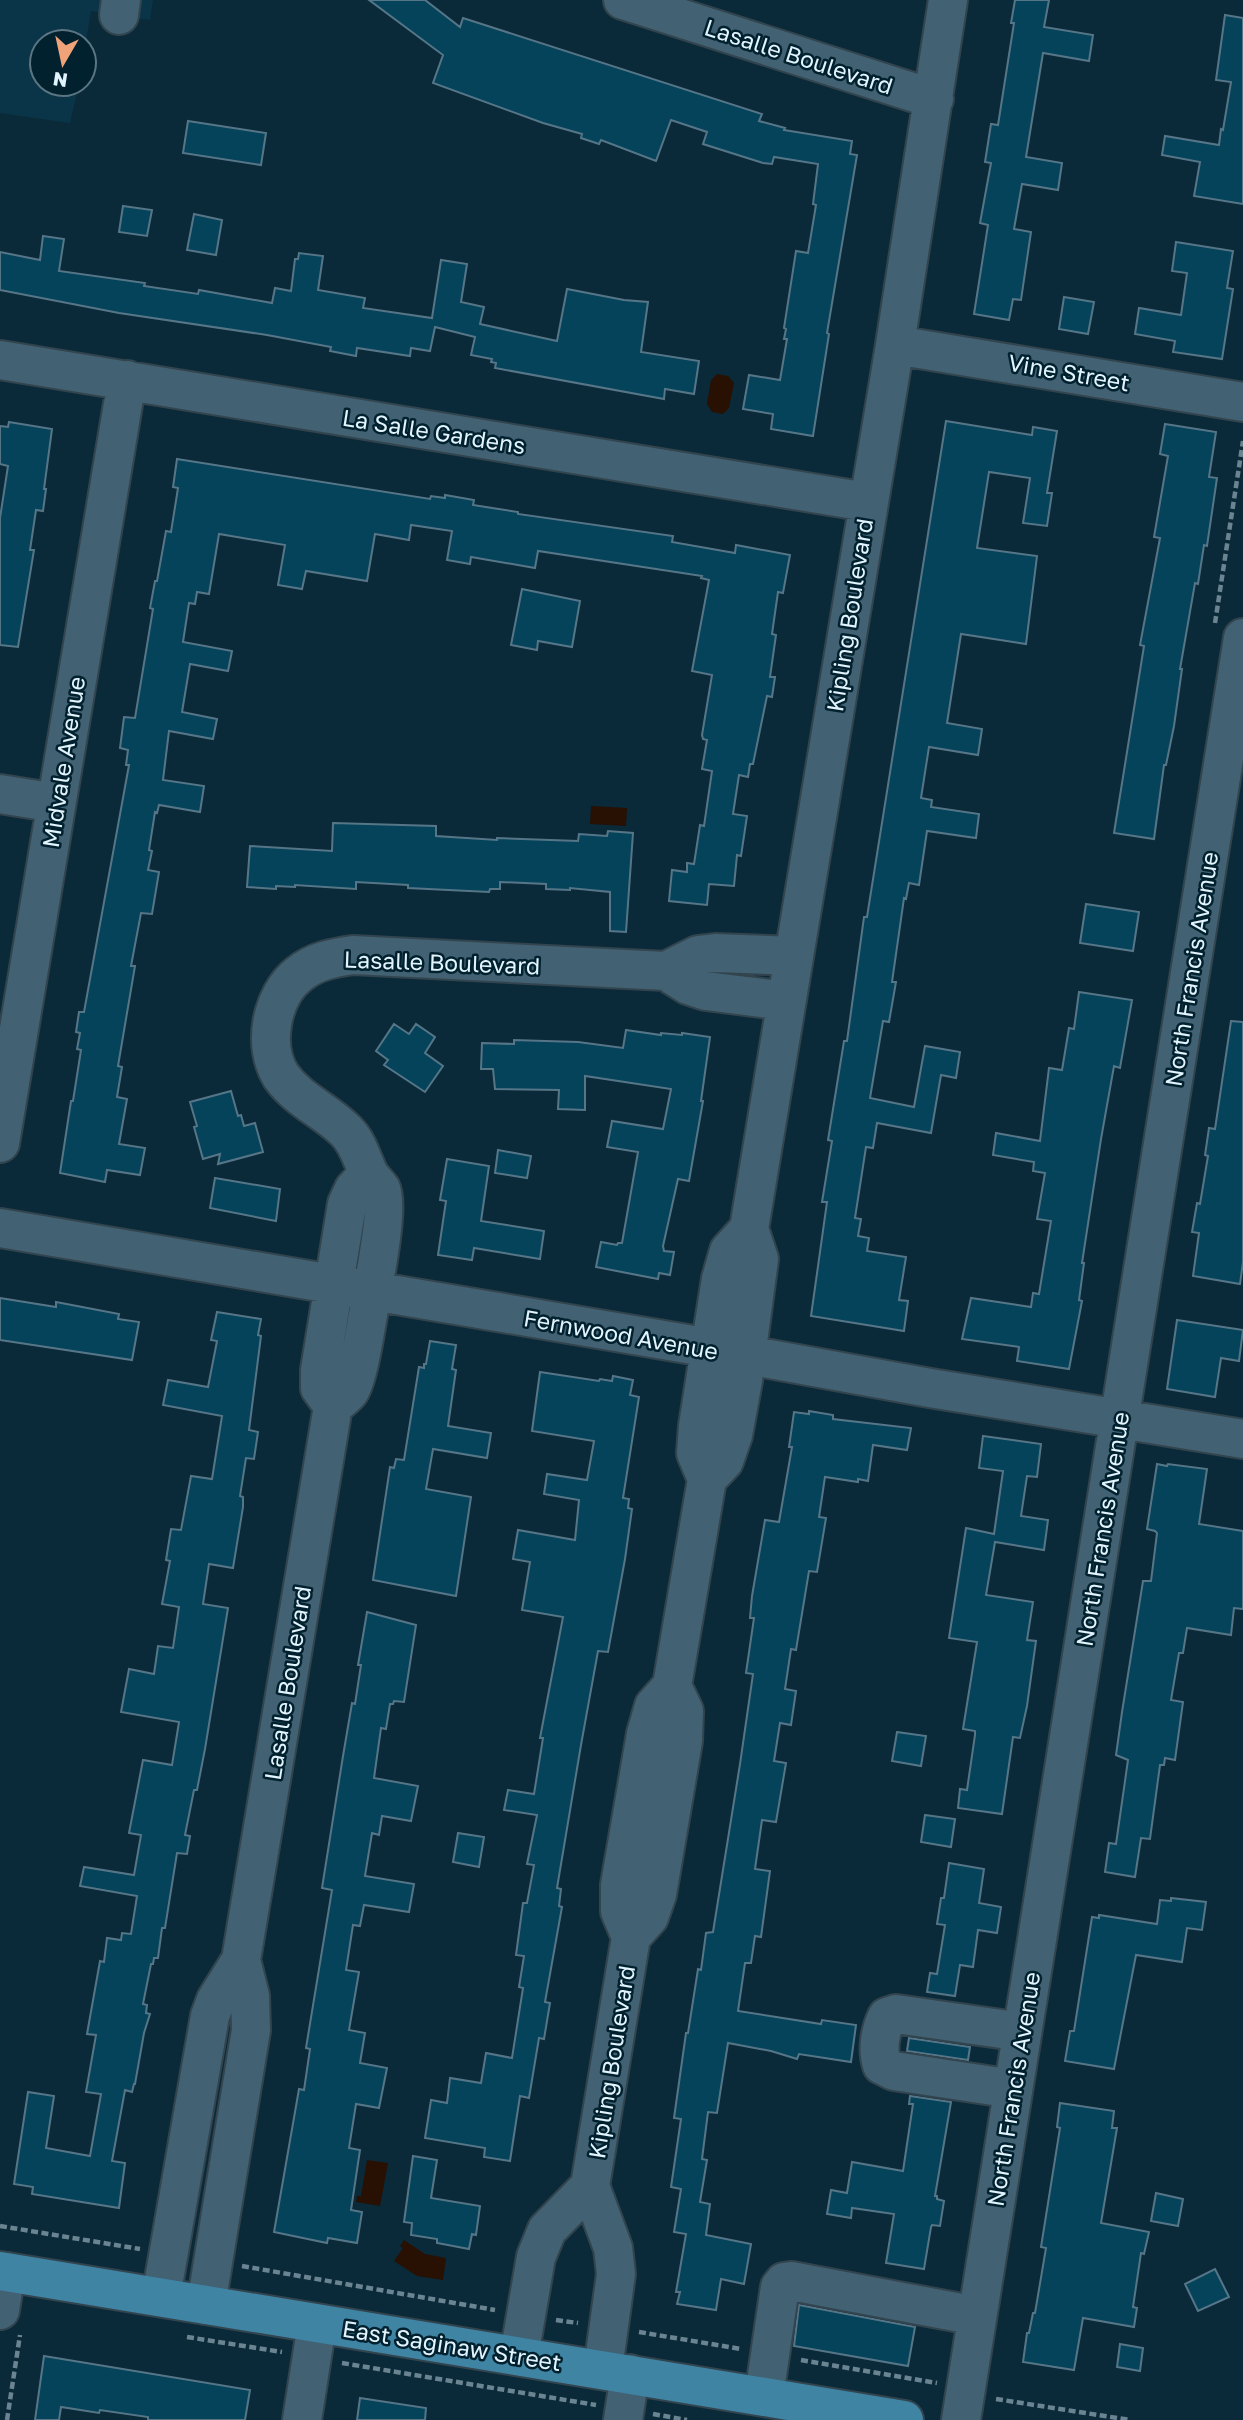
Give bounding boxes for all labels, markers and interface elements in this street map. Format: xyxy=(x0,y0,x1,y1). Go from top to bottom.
street label: Lasalle Boulevard xyxy=(701,12,897,100)
north arrow xyxy=(28,28,98,98)
text: N xyxy=(51,68,69,93)
street label: Vine Street xyxy=(1006,348,1132,396)
street label: La Salle Gardens xyxy=(340,403,528,459)
street label: Kipling Boulevard xyxy=(820,517,878,713)
street label: Midvale Avenue xyxy=(36,675,90,849)
street label: North Francis Avenue xyxy=(1159,850,1223,1088)
street label: Lasalle Boulevard xyxy=(343,945,541,979)
street label: Fernwood Avenue xyxy=(522,1303,720,1365)
street label: North Francis Avenue xyxy=(1070,1410,1134,1648)
street label: Lasalle Boulevard xyxy=(258,1584,316,1782)
street label: Kipling Boulevard xyxy=(582,1964,640,2160)
street label: North Francis Avenue xyxy=(981,1970,1045,2208)
street label: East Saginaw Street xyxy=(341,2314,563,2376)

